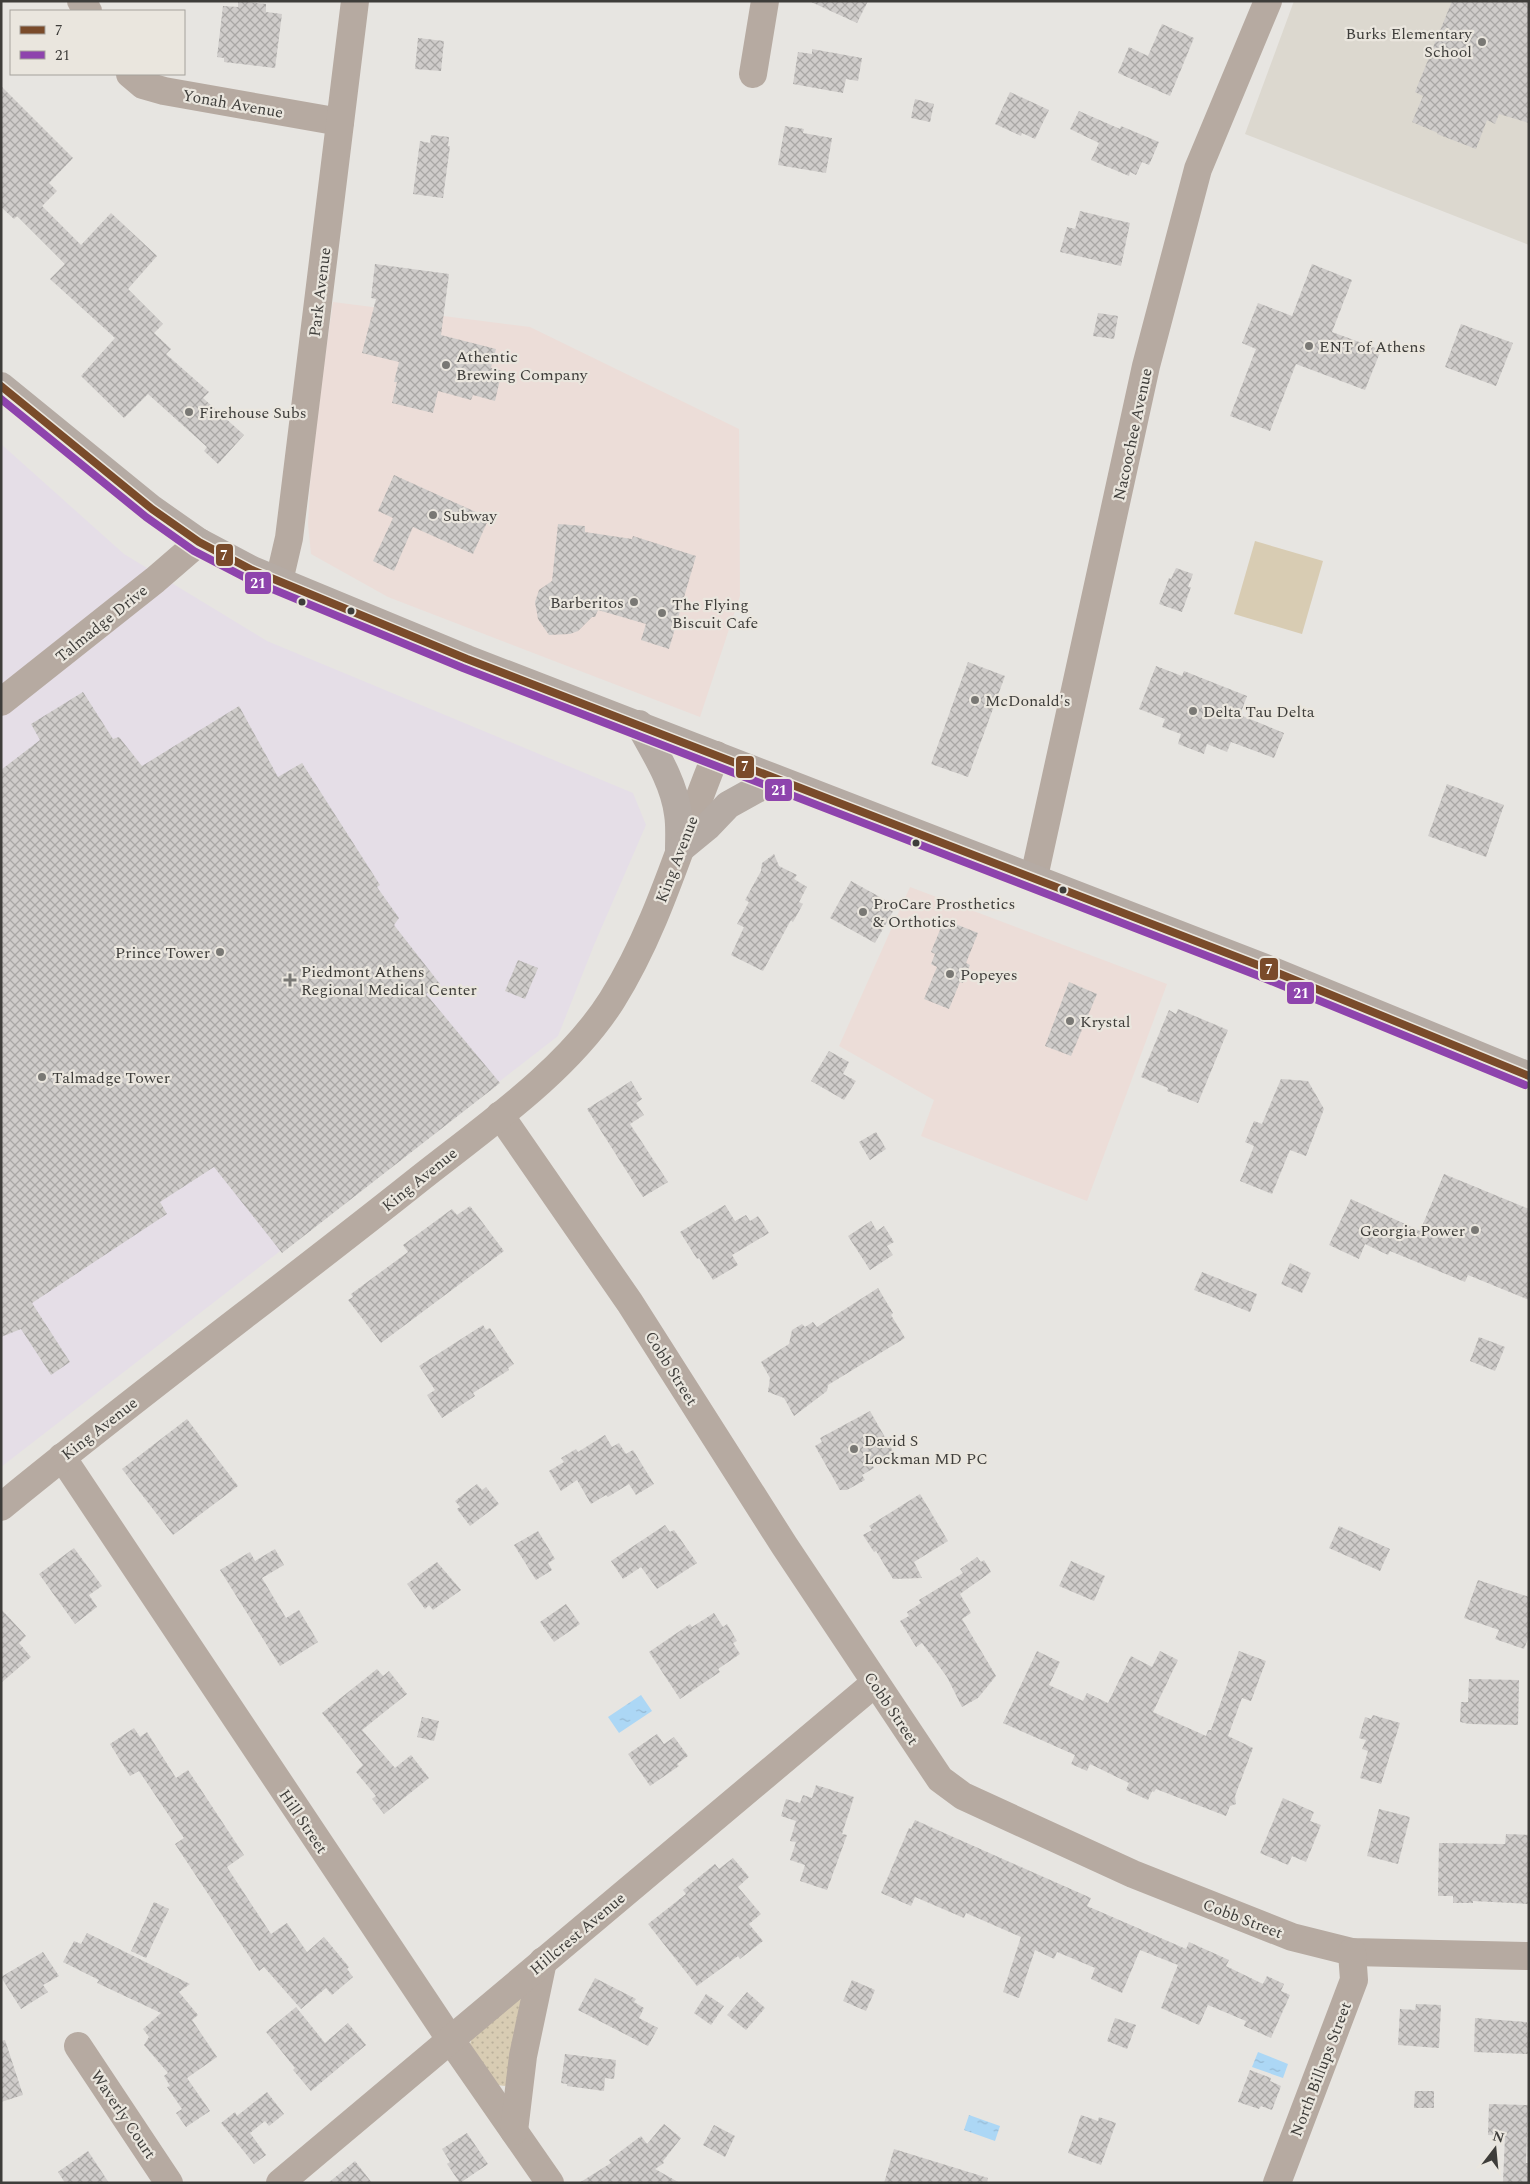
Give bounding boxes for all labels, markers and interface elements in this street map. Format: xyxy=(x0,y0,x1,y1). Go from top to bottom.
legend xyxy=(10,10,185,75)
text: 7 xyxy=(55,19,63,42)
place label: Burks Elementary School xyxy=(1345,22,1473,64)
marker: Burks Elementary School xyxy=(1476,36,1488,48)
text: 21 xyxy=(55,44,70,67)
street label: Yonah Avenue xyxy=(180,83,285,125)
street label: Park Avenue xyxy=(303,246,337,338)
place label: ENT of Athens xyxy=(1319,335,1426,359)
marker: ENT of Athens xyxy=(1303,340,1315,352)
place label: Athentic Brewing Company xyxy=(456,345,589,387)
marker: Athentic Brewing Company xyxy=(440,359,452,371)
street label: Nacoochee Avenue xyxy=(1107,366,1159,503)
place label: Firehouse Subs xyxy=(199,401,307,425)
marker: Firehouse Subs xyxy=(183,406,195,418)
place label: Subway xyxy=(443,504,498,528)
marker: Subway xyxy=(427,509,439,521)
line badge: 7 xyxy=(215,543,234,567)
text: 7 xyxy=(220,545,228,566)
line badge: 21 xyxy=(244,571,272,595)
text: 21 xyxy=(250,573,266,594)
street label: Talmadge Drive xyxy=(50,579,153,669)
place label: Barberitos xyxy=(550,591,624,615)
place label: The Flying Biscuit Cafe xyxy=(672,593,758,635)
marker: Barberitos xyxy=(628,596,640,608)
unlabelled marker xyxy=(297,597,307,607)
unlabelled marker xyxy=(346,606,356,616)
marker: The Flying Biscuit Cafe xyxy=(656,607,668,619)
place label: McDonald's xyxy=(985,689,1071,713)
marker: McDonald's xyxy=(969,694,981,706)
place label: Delta Tau Delta xyxy=(1203,700,1315,724)
marker: Delta Tau Delta xyxy=(1187,705,1199,717)
line badge: 7 xyxy=(735,755,755,779)
text: 7 xyxy=(741,756,749,777)
line badge: 21 xyxy=(764,778,793,802)
text: 21 xyxy=(771,780,787,801)
street label: King Avenue xyxy=(649,813,704,906)
unlabelled marker xyxy=(911,838,921,848)
unlabelled marker xyxy=(1058,885,1068,895)
place label: ProCare Prosthetics & Orthotics xyxy=(873,892,1015,934)
marker: ProCare Prosthetics & Orthotics xyxy=(857,906,869,918)
place label: Prince Tower xyxy=(115,941,210,965)
marker: Prince Tower xyxy=(214,946,226,958)
line badge: 7 xyxy=(1259,957,1279,981)
text: 7 xyxy=(1265,959,1273,980)
place label: Piedmont Athens Regional Medical Center xyxy=(301,960,477,1002)
place label: Popeyes xyxy=(960,963,1018,987)
marker: Popeyes xyxy=(944,968,956,980)
marker: Piedmont Athens Regional Medical Center xyxy=(283,973,297,987)
line badge: 21 xyxy=(1286,981,1315,1005)
text: 21 xyxy=(1293,983,1309,1004)
place label: Krystal xyxy=(1080,1010,1130,1034)
marker: Krystal xyxy=(1064,1015,1076,1027)
place label: Talmadge Tower xyxy=(52,1066,170,1090)
marker: Talmadge Tower xyxy=(36,1071,48,1083)
street label: King Avenue xyxy=(377,1142,463,1218)
place label: Georgia Power xyxy=(1360,1219,1465,1243)
marker: Georgia Power xyxy=(1469,1224,1481,1236)
street label: Cobb Street xyxy=(639,1327,704,1411)
street label: King Avenue xyxy=(56,1391,143,1466)
place label: David S Lockman MD PC xyxy=(864,1429,988,1471)
marker: David S Lockman MD PC xyxy=(848,1443,860,1455)
street label: Cobb Street xyxy=(858,1667,925,1750)
street label: Hill Street xyxy=(273,1784,334,1859)
street label: Hillcrest Avenue xyxy=(525,1887,631,1981)
street label: Cobb Street xyxy=(1199,1893,1286,1945)
street label: North Billups Street xyxy=(1284,1998,1358,2140)
street label: Waverly Court xyxy=(85,2065,162,2164)
north arrow xyxy=(1470,2124,1520,2174)
text: N xyxy=(1490,2125,1507,2149)

